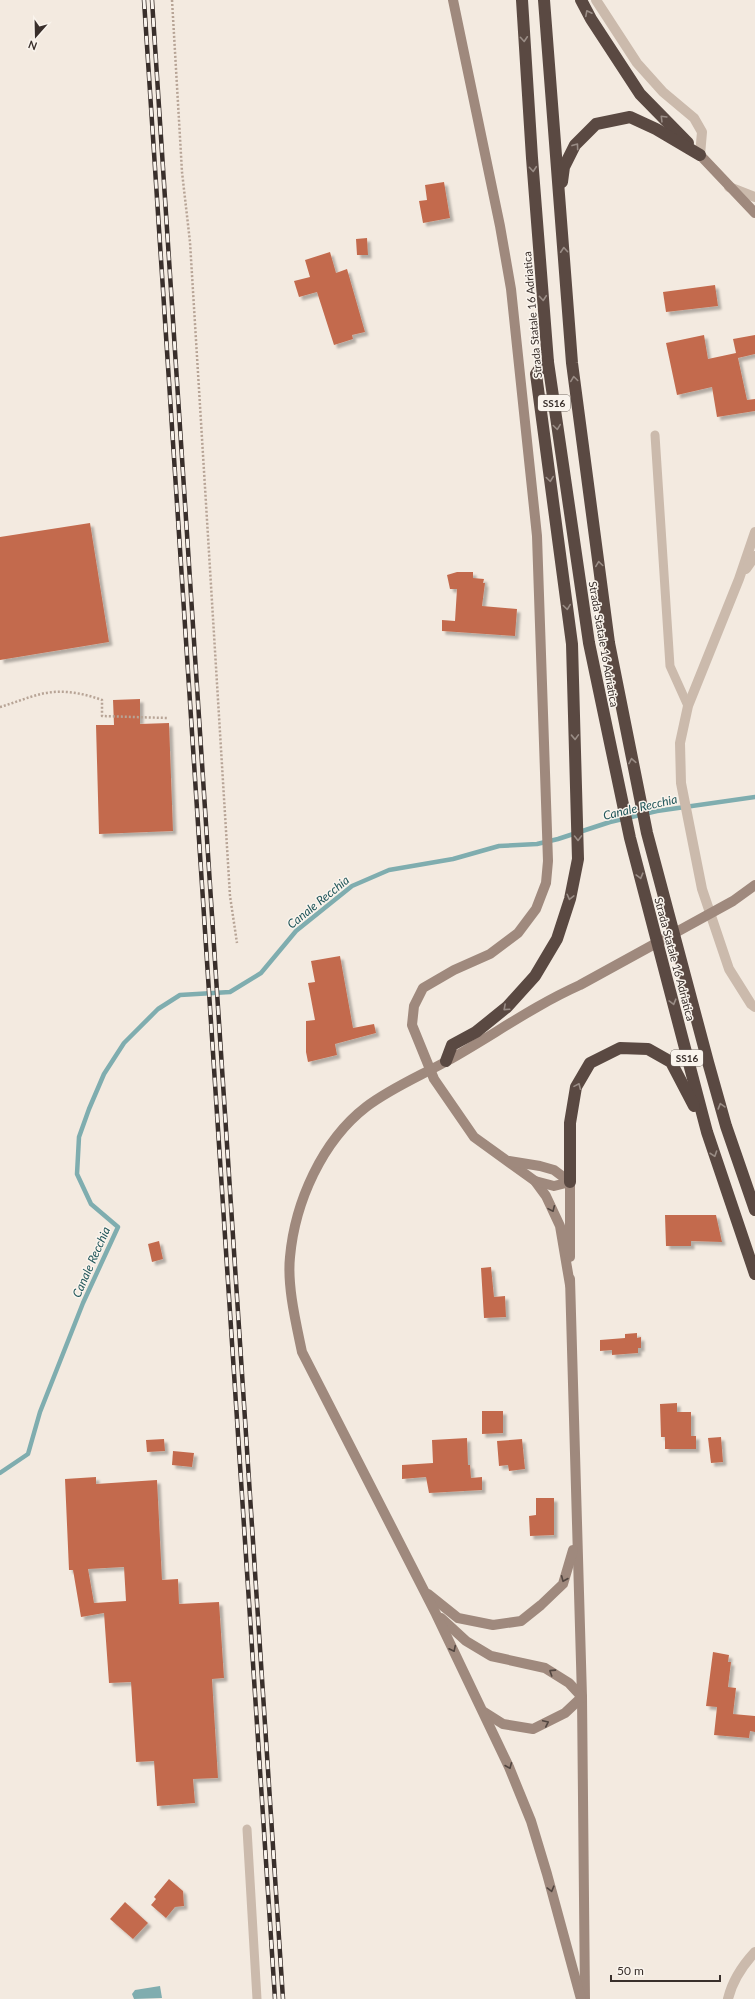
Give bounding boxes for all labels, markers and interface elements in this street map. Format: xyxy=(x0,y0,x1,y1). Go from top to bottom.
one-way arrow xyxy=(585,9,592,17)
north arrow xyxy=(16,16,56,56)
one-way arrow xyxy=(520,36,529,42)
text: N xyxy=(26,38,39,53)
one-way arrow xyxy=(660,115,668,123)
one-way arrow xyxy=(571,143,578,150)
one-way arrow xyxy=(528,166,537,172)
one-way arrow xyxy=(559,247,568,253)
street label: Strada Statale 16 Adriatica xyxy=(520,251,544,379)
one-way arrow xyxy=(538,295,547,301)
one-way arrow xyxy=(570,376,579,383)
road number: SS16 xyxy=(538,395,570,411)
one-way arrow xyxy=(552,424,561,430)
one-way arrow xyxy=(545,476,554,482)
one-way arrow xyxy=(595,561,604,567)
street label: Strada Statale 16 Adriatica xyxy=(587,580,621,708)
one-way arrow xyxy=(562,604,571,611)
one-way arrow xyxy=(571,734,579,740)
one-way arrow xyxy=(629,758,637,764)
water label: Canale Recchia xyxy=(601,791,679,823)
one-way arrow xyxy=(574,835,582,841)
water label: Canale Recchia xyxy=(284,872,352,932)
one-way arrow xyxy=(635,873,643,879)
one-way arrow xyxy=(567,894,575,900)
street label: Strada Statale 16 Adriatica xyxy=(652,896,698,1022)
one-way arrow xyxy=(668,998,676,1005)
one-way arrow xyxy=(503,1003,511,1010)
road number: SS16 xyxy=(671,1050,703,1066)
one-way arrow xyxy=(573,1082,581,1090)
one-way arrow xyxy=(717,1103,726,1110)
one-way arrow xyxy=(710,1150,718,1157)
one-way arrow xyxy=(548,1205,556,1212)
water label: Canale Recchia xyxy=(69,1224,113,1300)
one-way arrow xyxy=(561,1575,569,1583)
one-way arrow xyxy=(448,1644,456,1652)
one-way arrow xyxy=(549,1669,556,1677)
one-way arrow xyxy=(541,1720,549,1728)
one-way arrow xyxy=(504,1762,512,1769)
one-way arrow xyxy=(547,1886,555,1892)
scale bar xyxy=(611,1957,720,1983)
text: 50 m xyxy=(617,1963,644,1978)

